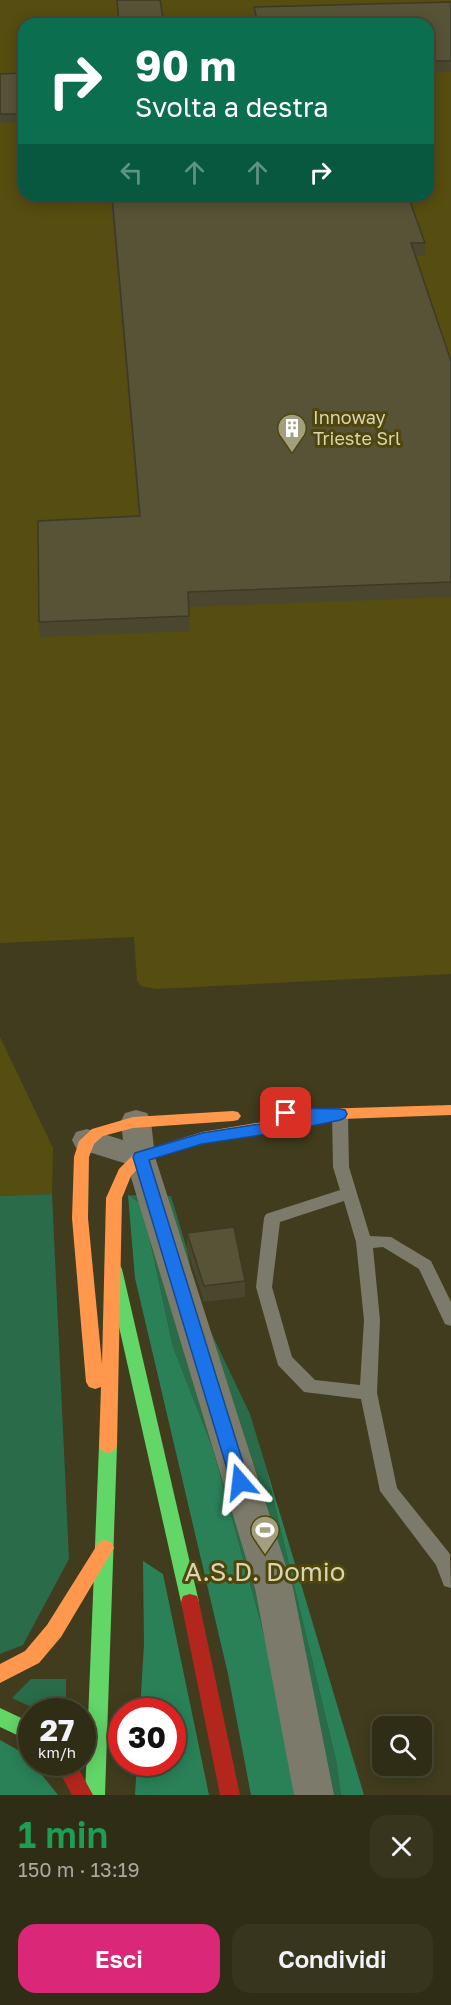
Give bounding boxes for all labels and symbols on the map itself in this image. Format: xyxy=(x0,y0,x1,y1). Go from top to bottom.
place label: Innoway Trieste Srl xyxy=(313,406,401,449)
building icon: Innoway Trieste Srl xyxy=(276,412,308,454)
pin xyxy=(260,1087,311,1138)
position arrow xyxy=(208,1450,272,1514)
sports icon: A.S.D. Domio xyxy=(249,1514,281,1556)
place label: A.S.D. Domio xyxy=(185,1556,345,1587)
speed limit sign: 30 xyxy=(108,1698,186,1776)

